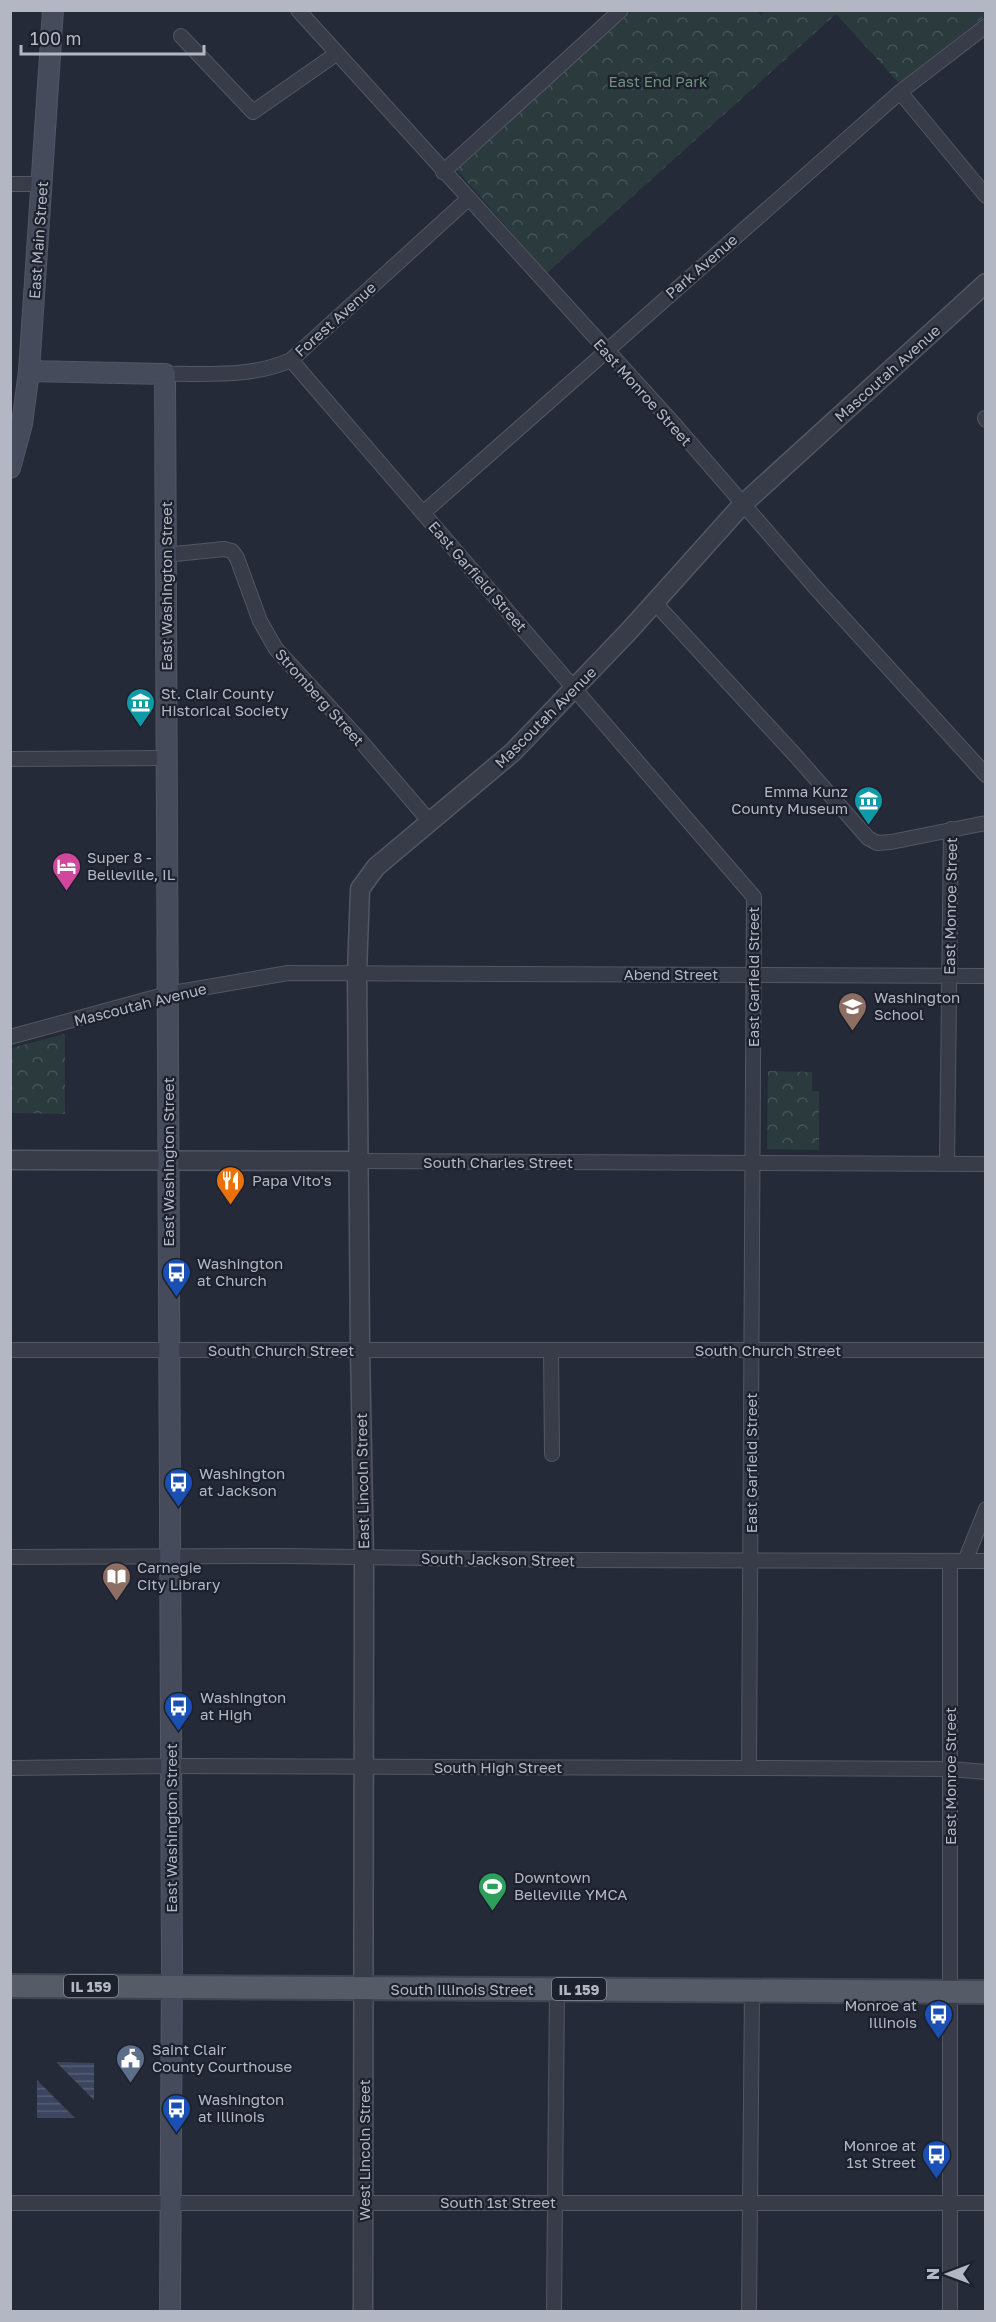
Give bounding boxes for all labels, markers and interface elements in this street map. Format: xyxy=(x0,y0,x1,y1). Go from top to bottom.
scale bar xyxy=(21,18,204,56)
text: 100 m xyxy=(30,27,81,49)
park label: East End Park xyxy=(608,72,708,90)
street label: East Main Street xyxy=(25,181,51,299)
street label: Park Avenue xyxy=(661,230,741,302)
street label: Forest Avenue xyxy=(291,278,379,360)
street label: Mascoutah Avenue xyxy=(830,321,944,425)
street label: East Monroe Street xyxy=(590,335,696,449)
street label: East Washington Street xyxy=(157,501,175,671)
street label: East Garfield Street xyxy=(425,517,531,635)
street label: Stromberg Street xyxy=(272,645,368,749)
street label: Mascoutah Avenue xyxy=(491,662,600,771)
place label: St. Clair County Historical Society xyxy=(161,684,289,719)
museum icon: St. Clair County Historical Society xyxy=(124,686,156,728)
place label: Emma Kunz County Museum xyxy=(731,782,848,817)
museum icon: Emma Kunz County Museum xyxy=(853,784,885,826)
street label: East Monroe Street xyxy=(940,837,960,975)
place label: Super 8 - Belleville, IL xyxy=(87,848,176,883)
hotel icon: Super 8 - Belleville, IL xyxy=(50,850,82,892)
street label: East Garfield Street xyxy=(744,907,762,1047)
street label: Abend Street xyxy=(624,965,718,983)
street label: Mascoutah Avenue xyxy=(72,979,208,1029)
place label: Washington School xyxy=(874,988,960,1023)
school or university icon: Washington School xyxy=(837,990,869,1032)
street label: East Washington Street xyxy=(159,1077,177,1247)
street label: South Charles Street xyxy=(423,1153,573,1171)
restaurant icon: Papa Vito's xyxy=(215,1164,247,1206)
place label: Papa Vito's xyxy=(252,1171,332,1189)
place label: Washington at Church xyxy=(197,1254,283,1289)
bus stop icon: Washington at Church xyxy=(160,1256,192,1298)
street label: South Church Street xyxy=(208,1341,354,1359)
street label: South Church Street xyxy=(695,1341,841,1359)
street label: East Garfield Street xyxy=(742,1393,760,1533)
street label: East Lincoln Street xyxy=(352,1413,372,1549)
place label: Washington at Jackson xyxy=(199,1464,285,1499)
bus stop icon: Washington at Jackson xyxy=(162,1466,194,1508)
street label: South Jackson Street xyxy=(421,1549,575,1569)
place label: Carnegie City Library xyxy=(137,1558,221,1593)
library icon: Carnegie City Library xyxy=(100,1560,132,1602)
place label: Washington at High xyxy=(200,1688,286,1723)
bus stop icon: Washington at High xyxy=(163,1690,195,1732)
street label: East Monroe Street xyxy=(941,1707,959,1845)
street label: East Washington Street xyxy=(162,1743,180,1913)
street label: South High Street xyxy=(434,1758,562,1776)
place label: Downtown Belleville YMCA xyxy=(514,1868,627,1903)
sports icon: Downtown Belleville YMCA xyxy=(477,1870,509,1912)
road number: IL 159 xyxy=(64,1975,118,1997)
road number: IL 159 xyxy=(552,1978,606,2000)
street label: South Illinois Street xyxy=(390,1980,534,1998)
place label: Monroe at Illinois xyxy=(844,1996,917,2031)
bus stop icon: Monroe at Illinois xyxy=(922,1998,954,2040)
place label: Saint Clair County Courthouse xyxy=(152,2040,292,2075)
public building icon: Saint Clair County Courthouse xyxy=(115,2042,147,2084)
street label: West Lincoln Street xyxy=(355,2079,373,2221)
place label: Washington at Illinois xyxy=(198,2090,284,2125)
bus stop icon: Washington at Illinois xyxy=(161,2092,193,2134)
place label: Monroe at 1st Street xyxy=(843,2136,916,2171)
bus stop icon: Monroe at 1st Street xyxy=(921,2138,953,2180)
street label: South 1st Street xyxy=(440,2193,556,2211)
north arrow xyxy=(918,2244,978,2304)
text: N xyxy=(923,2268,943,2280)

